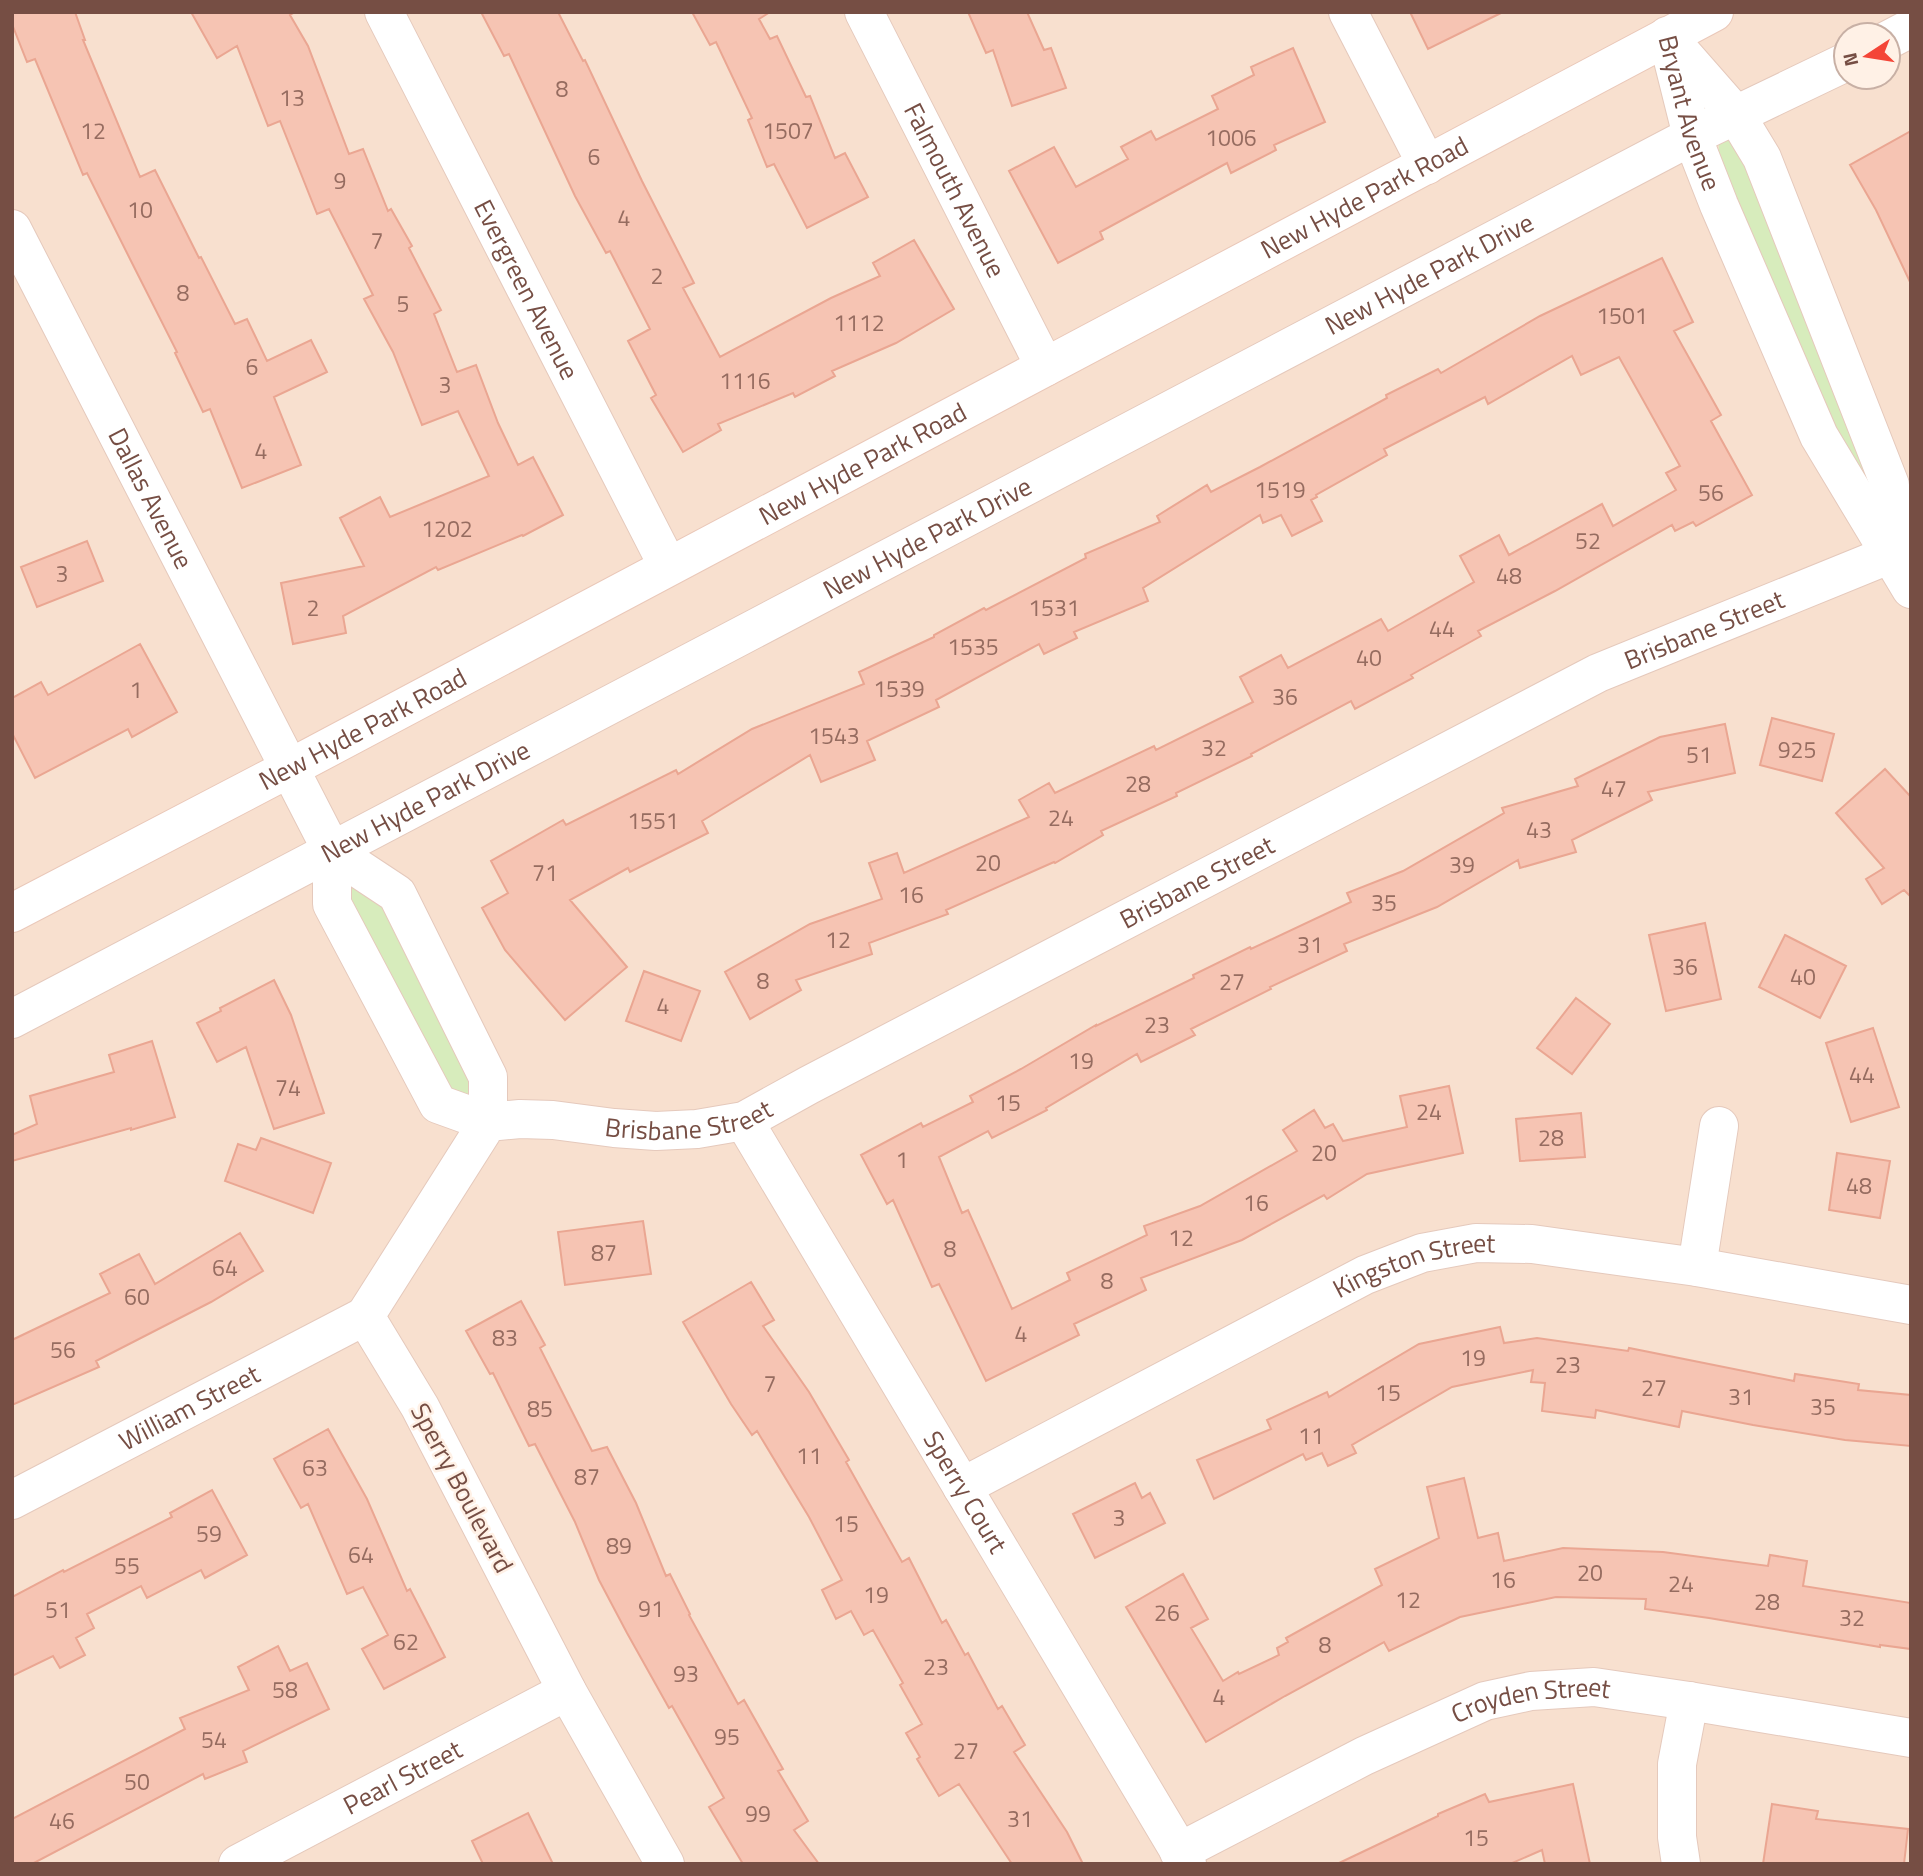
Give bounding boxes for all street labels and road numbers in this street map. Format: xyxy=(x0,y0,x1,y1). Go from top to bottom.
street label: Bryant Avenue xyxy=(1649,31,1731,196)
street label: Falmouth Avenue xyxy=(894,96,1016,284)
street label: New Hyde Park Road xyxy=(1253,126,1475,268)
street label: Evergreen Avenue xyxy=(464,192,589,386)
street label: New Hyde Park Drive xyxy=(1318,203,1540,345)
street label: New Hyde Park Road xyxy=(752,392,973,535)
street label: Dallas Avenue xyxy=(98,421,204,576)
street label: New Hyde Park Drive xyxy=(816,467,1038,608)
street label: Brisbane Street xyxy=(1618,579,1790,679)
street label: New Hyde Park Road xyxy=(252,658,473,800)
street label: New Hyde Park Drive xyxy=(314,730,536,872)
street label: Brisbane Street xyxy=(1113,825,1281,938)
street label: Brisbane Street xyxy=(603,1089,779,1150)
street label: Kingston Street xyxy=(1325,1223,1496,1308)
street label: William Street xyxy=(112,1354,266,1460)
street label: Sperry Boulevard xyxy=(401,1396,524,1580)
street label: Sperry Court xyxy=(914,1423,1017,1561)
street label: Croyden Street xyxy=(1444,1666,1613,1733)
street label: Pearl Street xyxy=(336,1730,469,1824)

